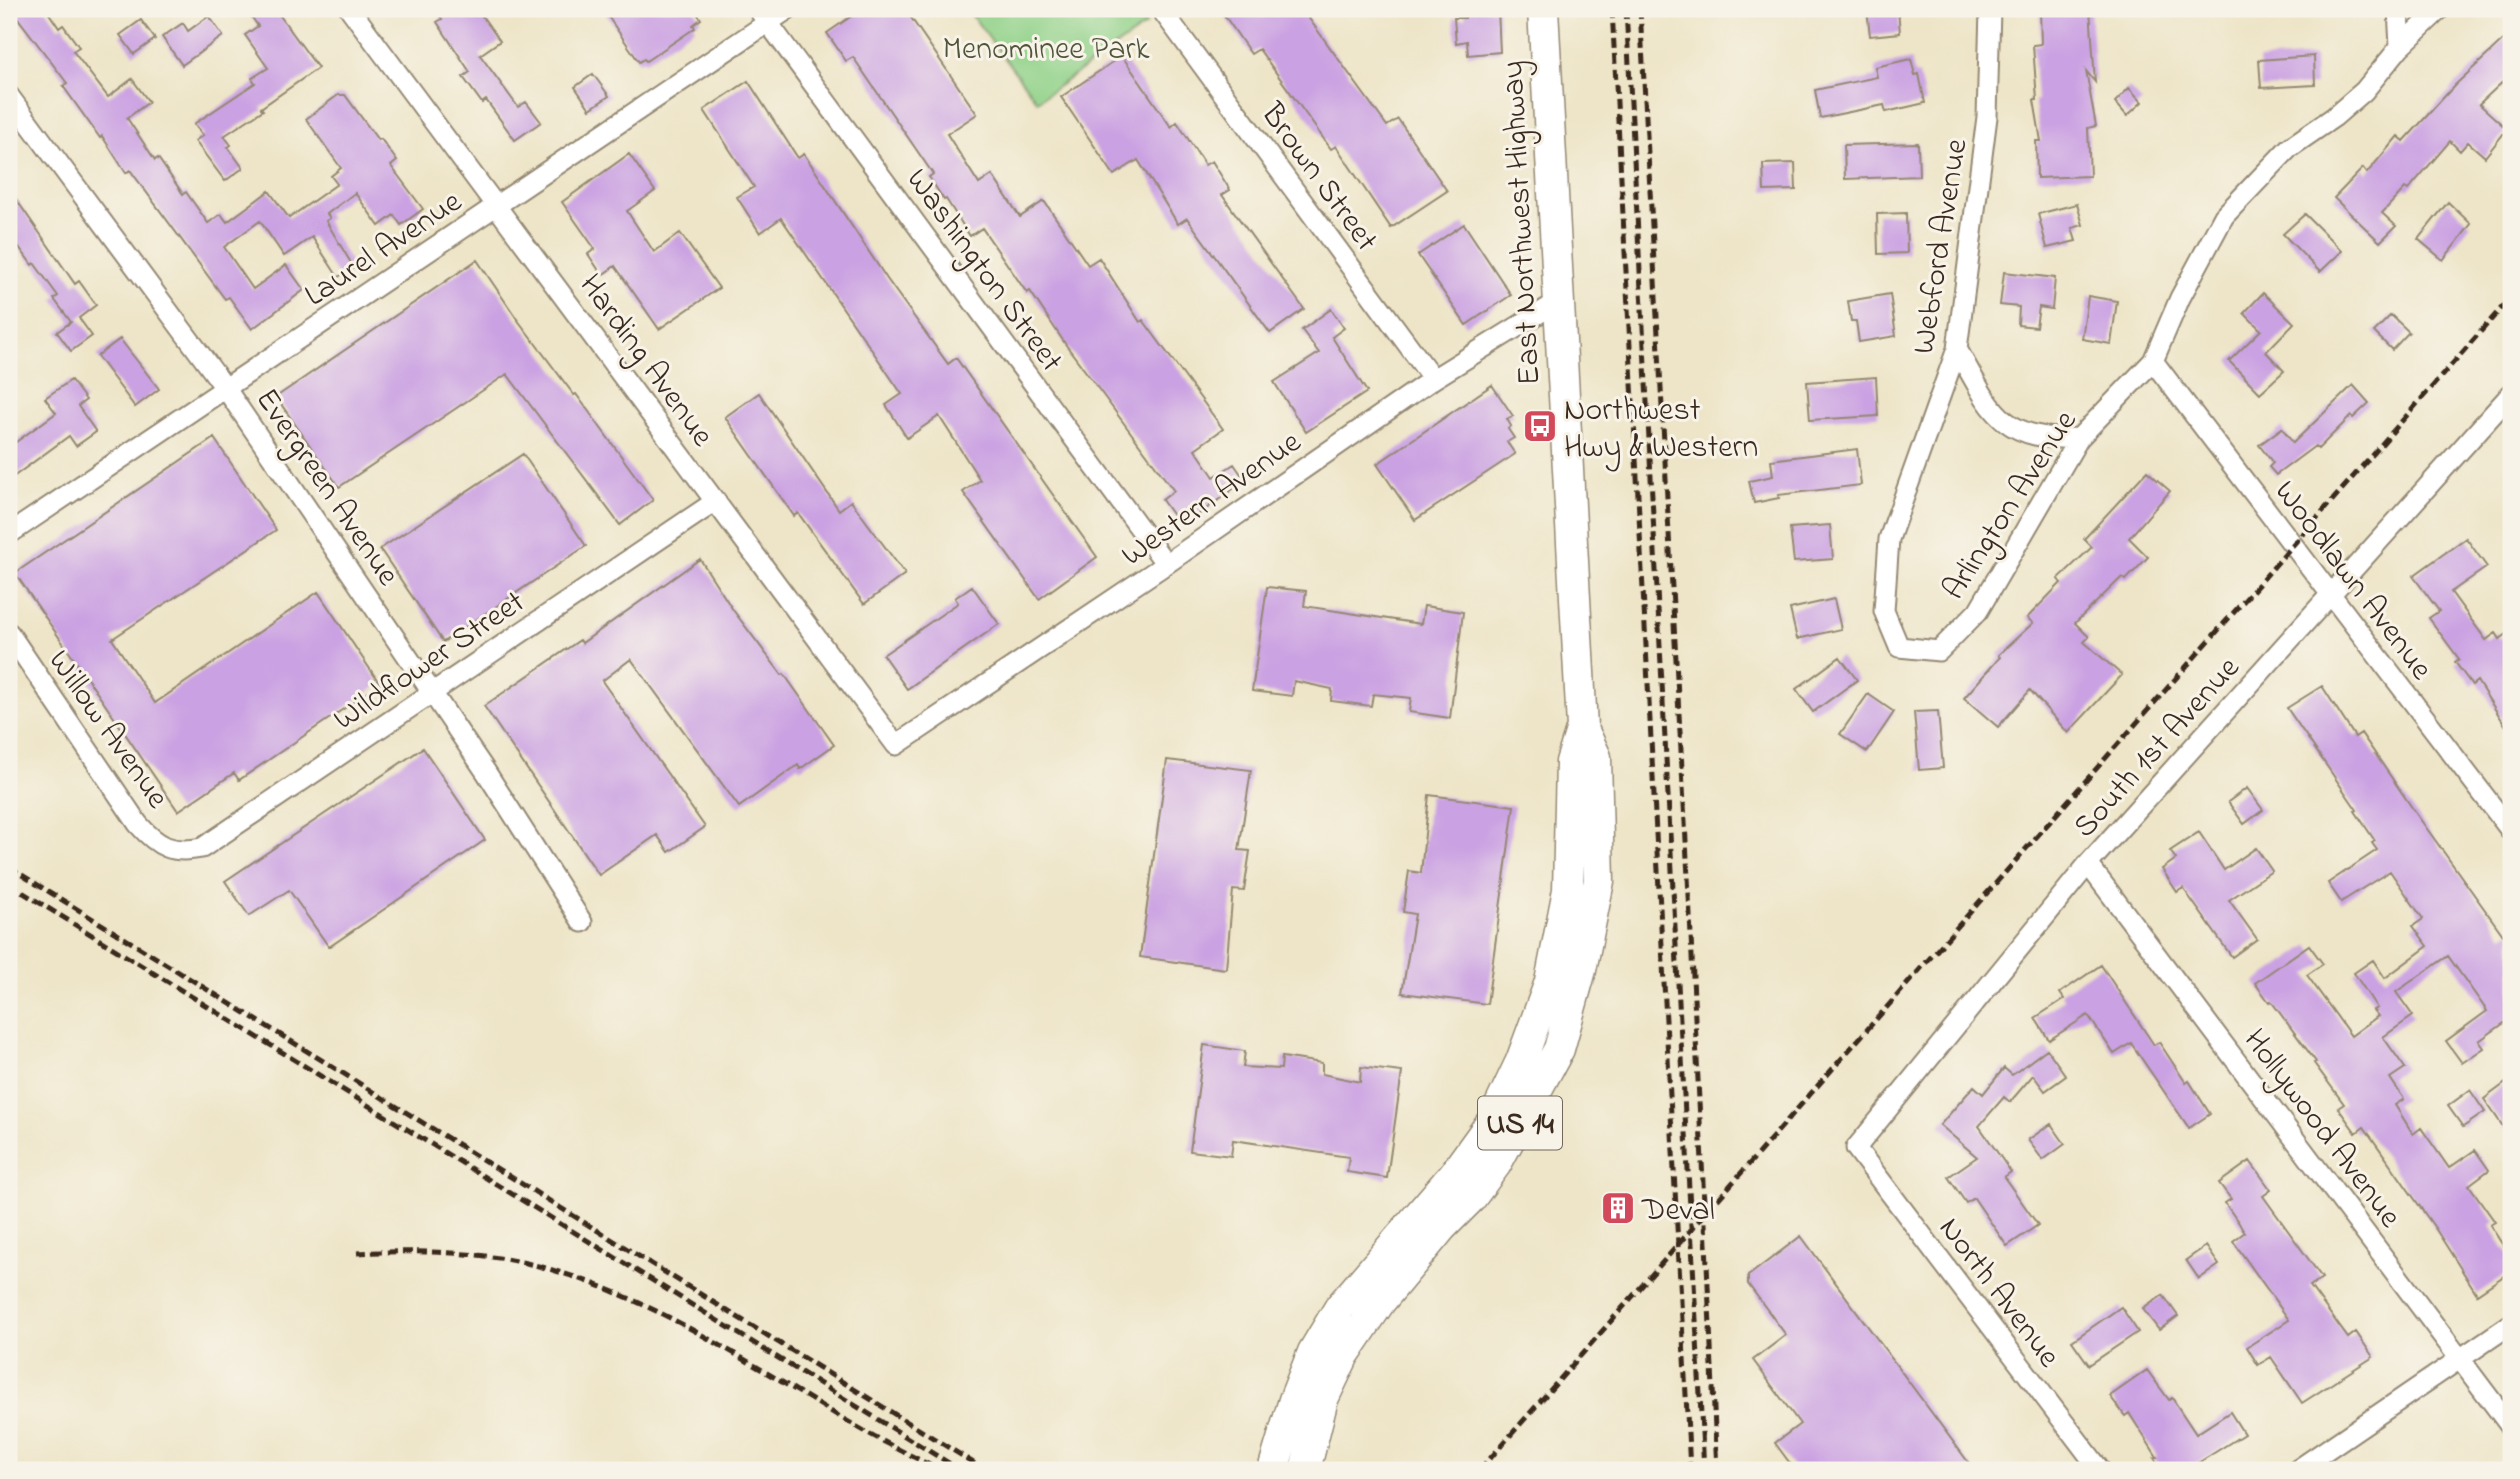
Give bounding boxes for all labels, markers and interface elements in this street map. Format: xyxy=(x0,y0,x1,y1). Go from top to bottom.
park label: Menominee Park xyxy=(942,27,1151,74)
street label: East Northwest Highway xyxy=(1491,59,1554,386)
street label: Brown Street xyxy=(1248,93,1388,262)
street label: Webford Avenue xyxy=(1901,135,1982,357)
street label: Washington Street xyxy=(893,160,1073,383)
street label: Laurel Avenue xyxy=(296,180,473,320)
street label: Harding Avenue xyxy=(566,265,724,458)
street label: Evergreen Avenue xyxy=(242,380,410,597)
place label: Northwest Hwy & Western xyxy=(1564,388,1758,472)
street label: Arlington Avenue xyxy=(1932,401,2090,610)
bus stop icon: Northwest Hwy & Western xyxy=(1521,407,1559,445)
street label: Western Avenue xyxy=(1113,420,1312,579)
street label: Woodlawn Avenue xyxy=(2261,471,2443,691)
street label: Wildflower Street xyxy=(325,580,535,744)
street label: Willow Avenue xyxy=(35,641,180,819)
street label: South 1st Avenue xyxy=(2063,647,2253,850)
street label: Hollywood Avenue xyxy=(2231,1020,2412,1239)
road number: US 14 xyxy=(1478,1096,1562,1149)
place label: Deval xyxy=(1641,1188,1715,1235)
building icon: Deval xyxy=(1599,1189,1637,1227)
street label: North Avenue xyxy=(1926,1208,2071,1379)

